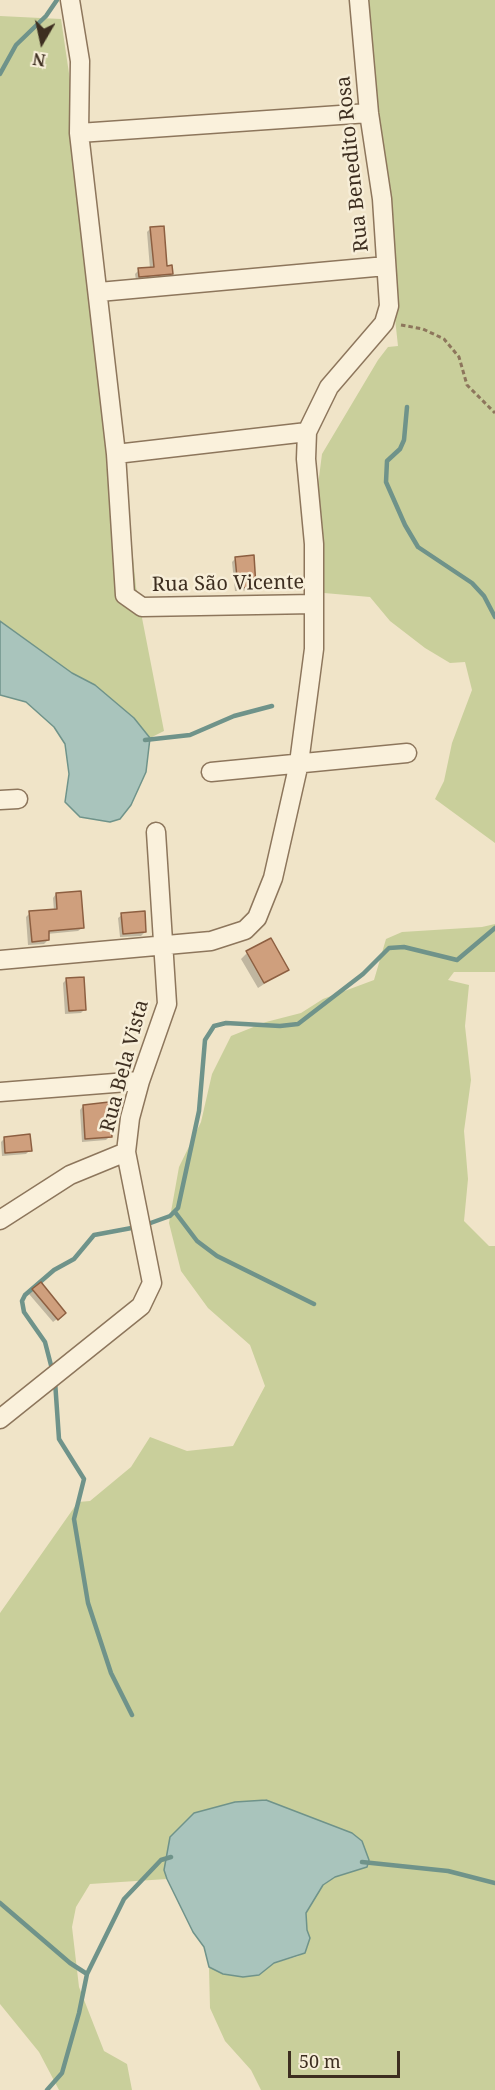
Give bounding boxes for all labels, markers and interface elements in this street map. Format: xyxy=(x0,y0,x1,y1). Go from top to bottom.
north arrow xyxy=(12,12,72,72)
text: N xyxy=(31,48,47,72)
street label: Rua Benedito Rosa xyxy=(332,75,374,253)
street label: Rua São Vicente xyxy=(152,571,304,597)
street label: Rua Bela Vista xyxy=(96,997,154,1135)
scale bar xyxy=(291,2039,404,2077)
text: 50 m xyxy=(299,2049,341,2073)

